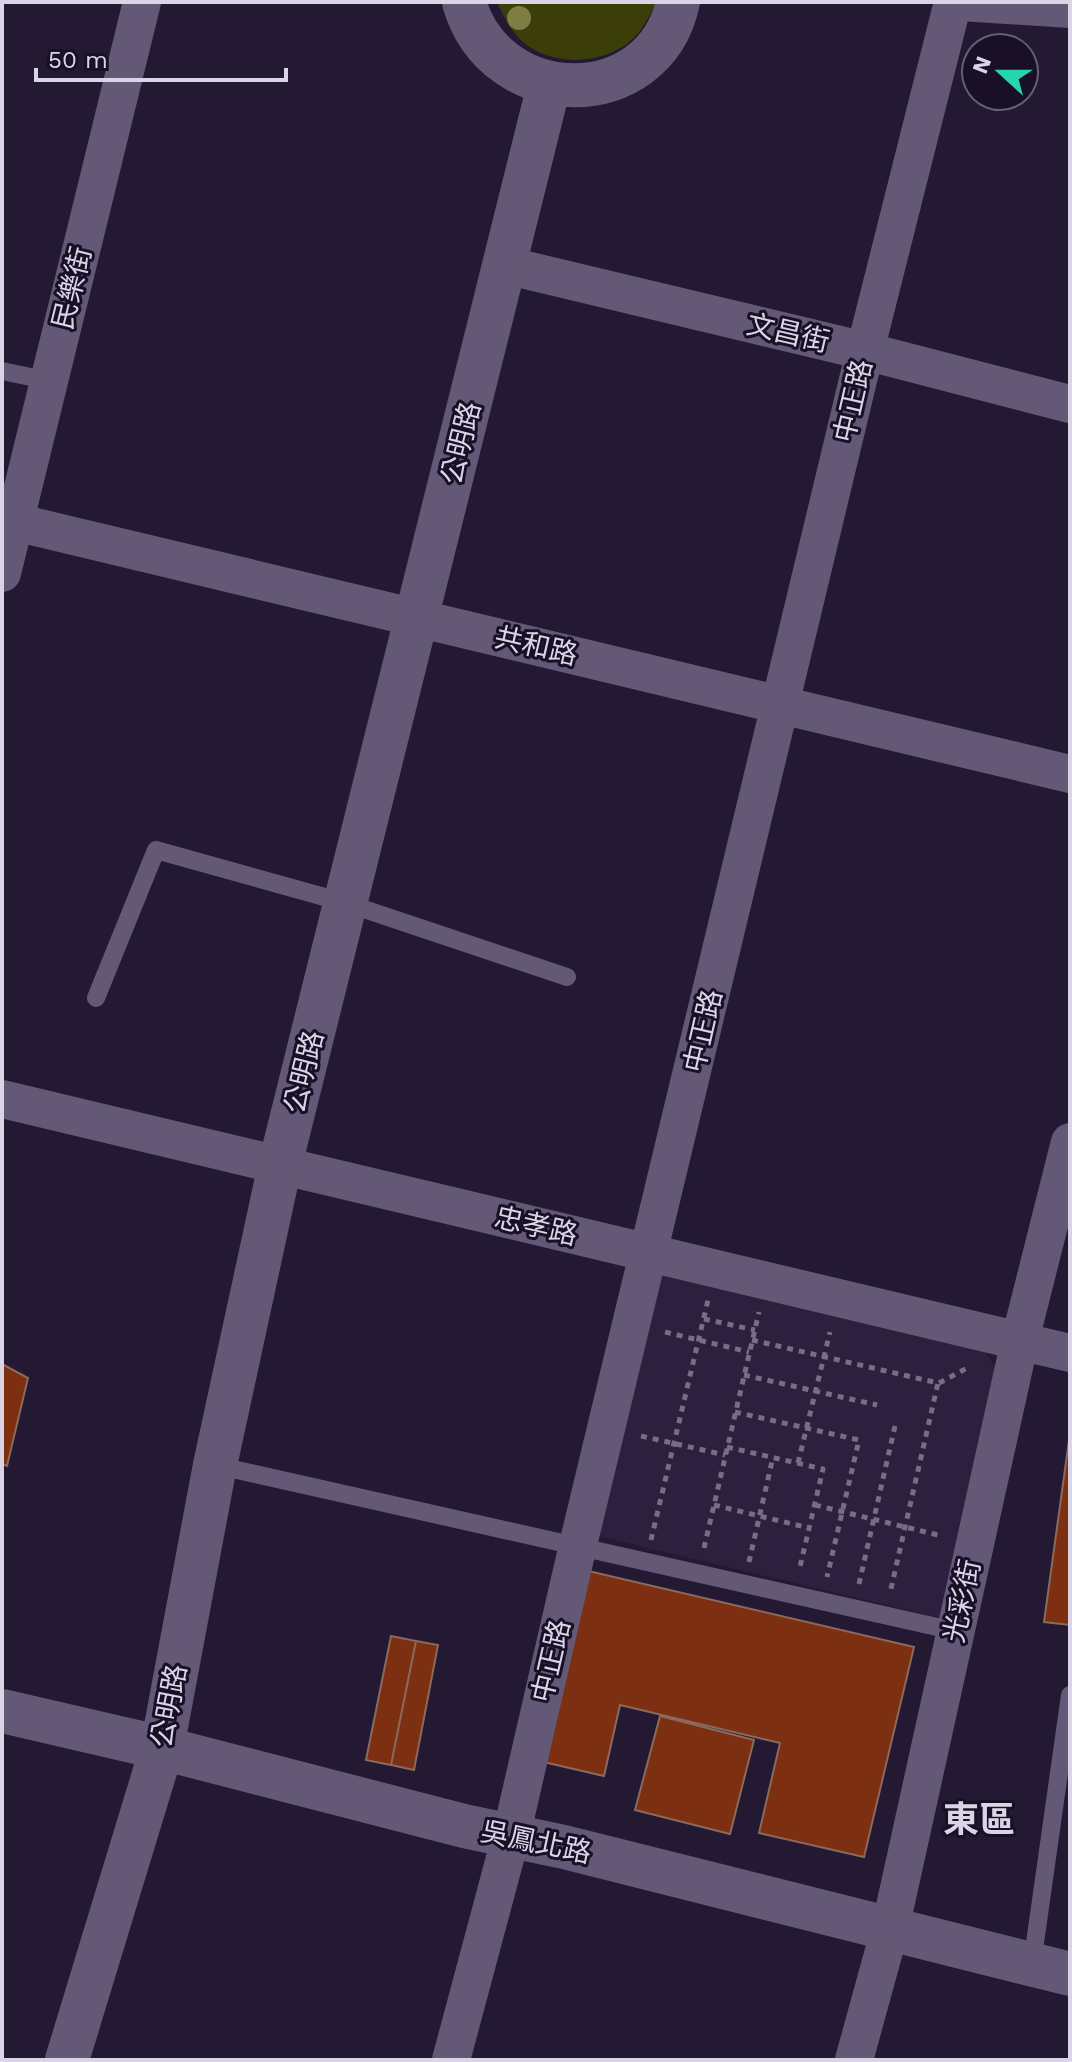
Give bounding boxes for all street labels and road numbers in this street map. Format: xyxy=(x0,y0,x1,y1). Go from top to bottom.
street label: 民樂街 xyxy=(46,243,98,333)
street label: 文昌街 xyxy=(743,307,833,359)
street label: 中正路 xyxy=(827,356,879,446)
street label: 公明路 xyxy=(435,398,487,488)
street label: 共和路 xyxy=(491,620,581,672)
street label: 中正路 xyxy=(677,986,729,1076)
street label: 公明路 xyxy=(278,1027,330,1117)
street label: 忠孝路 xyxy=(491,1200,581,1252)
street label: 光彩街 xyxy=(937,1556,987,1646)
street label: 中正路 xyxy=(525,1616,577,1706)
street label: 公明路 xyxy=(145,1662,193,1750)
street label: 吳鳳北路 xyxy=(478,1814,594,1870)

